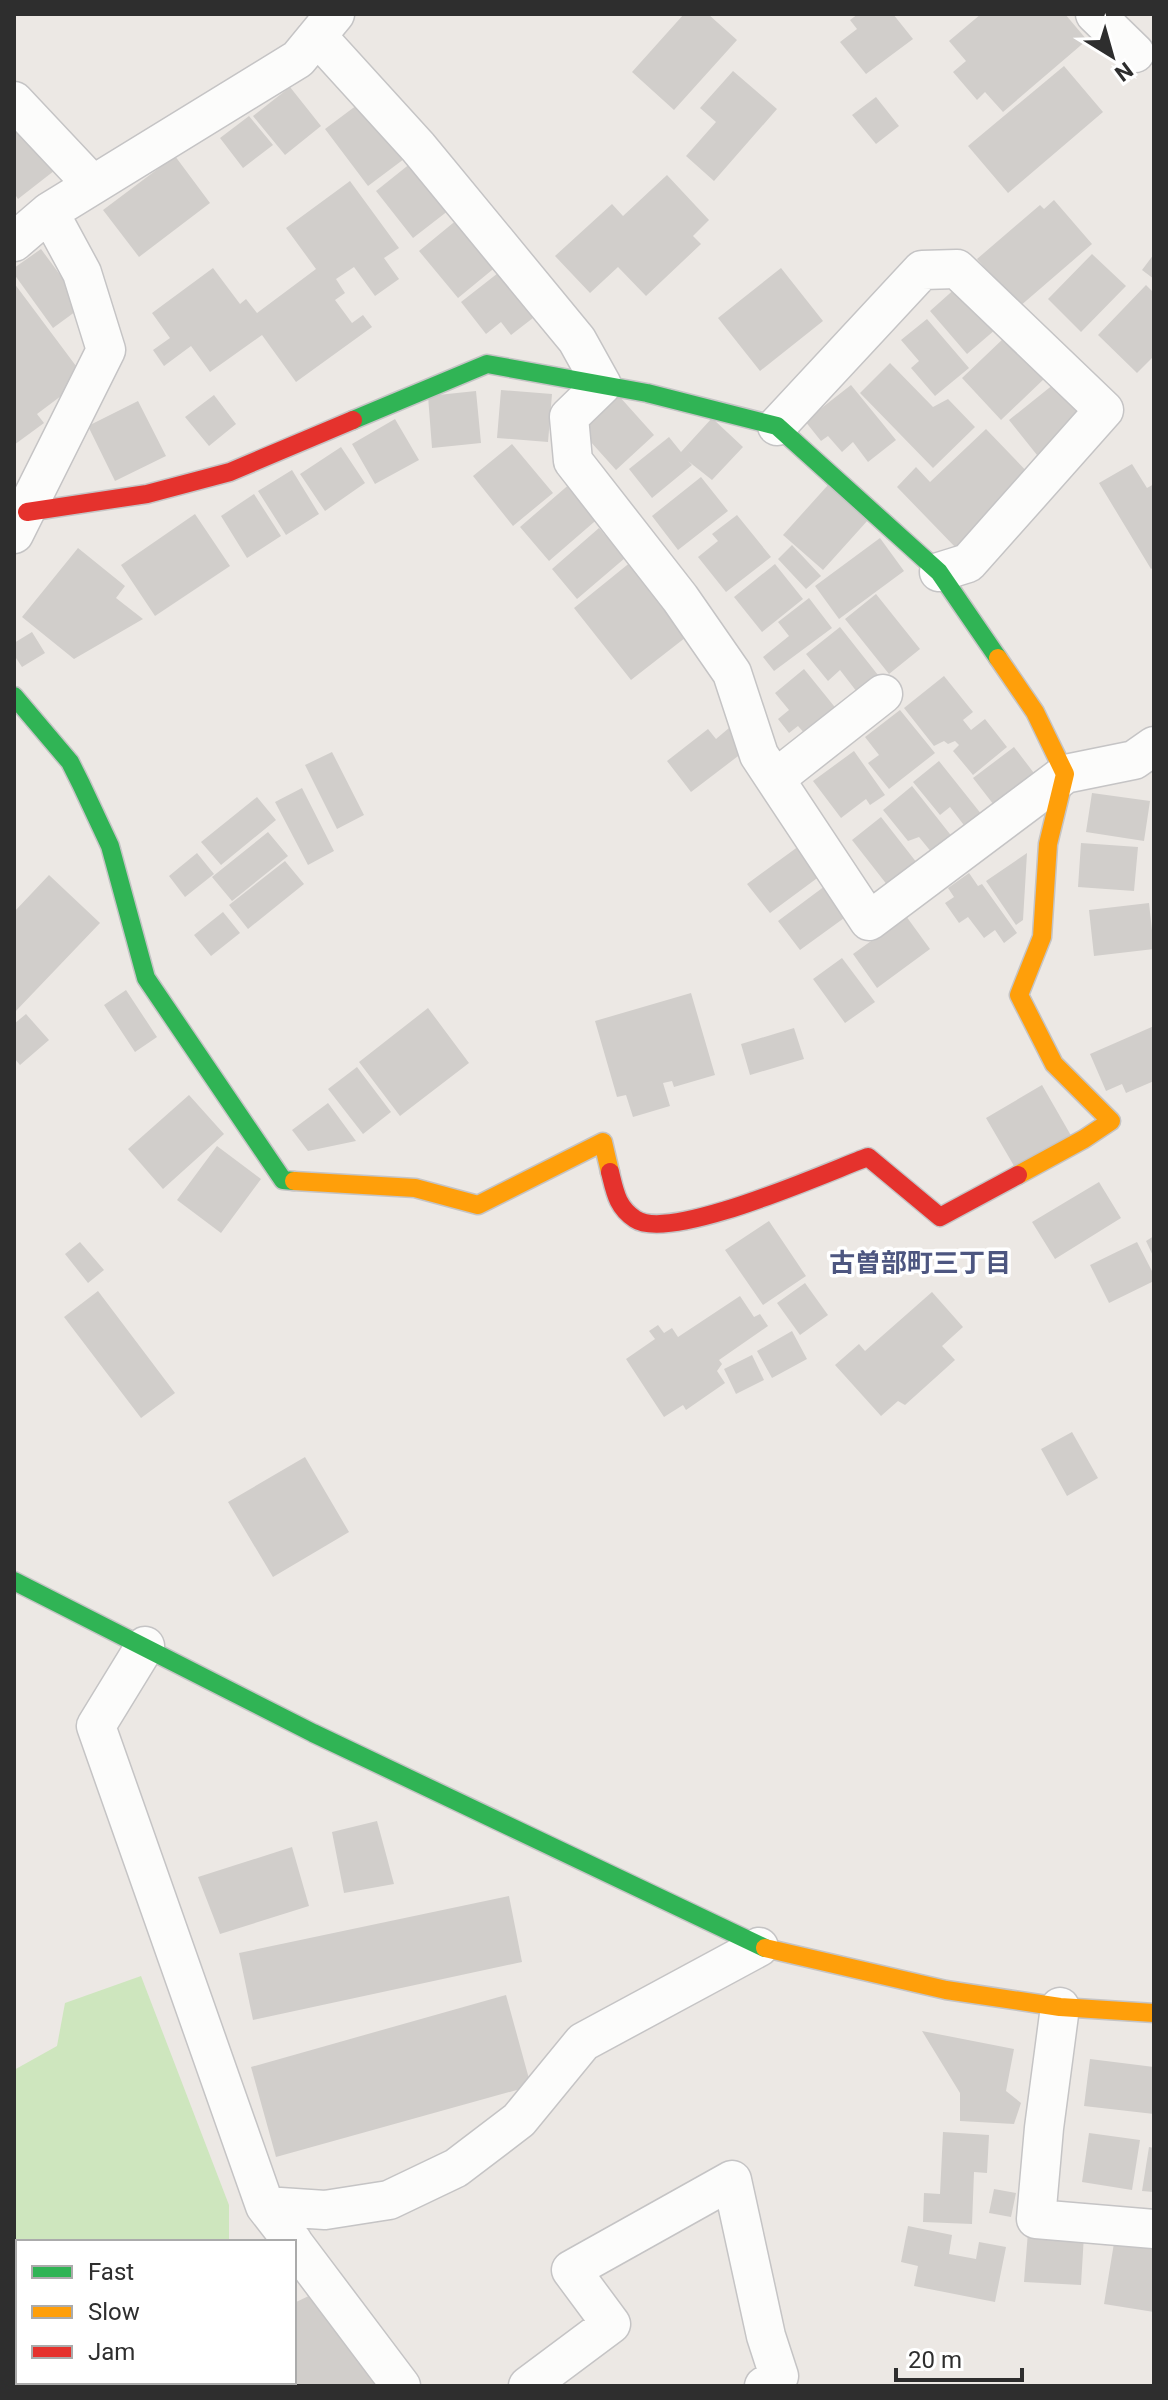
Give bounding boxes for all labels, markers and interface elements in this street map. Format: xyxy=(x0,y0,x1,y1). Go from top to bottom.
north arrow xyxy=(1072,16,1152,96)
text: N xyxy=(1110,57,1137,86)
district label: 古曽部町三丁目 xyxy=(829,1248,1011,1278)
legend xyxy=(16,2240,296,2384)
text: Fast xyxy=(88,2258,134,2286)
text: Slow xyxy=(88,2298,140,2326)
scale bar xyxy=(896,2332,1022,2382)
text: Jam xyxy=(88,2338,135,2366)
text: 20 m xyxy=(908,2346,962,2374)

